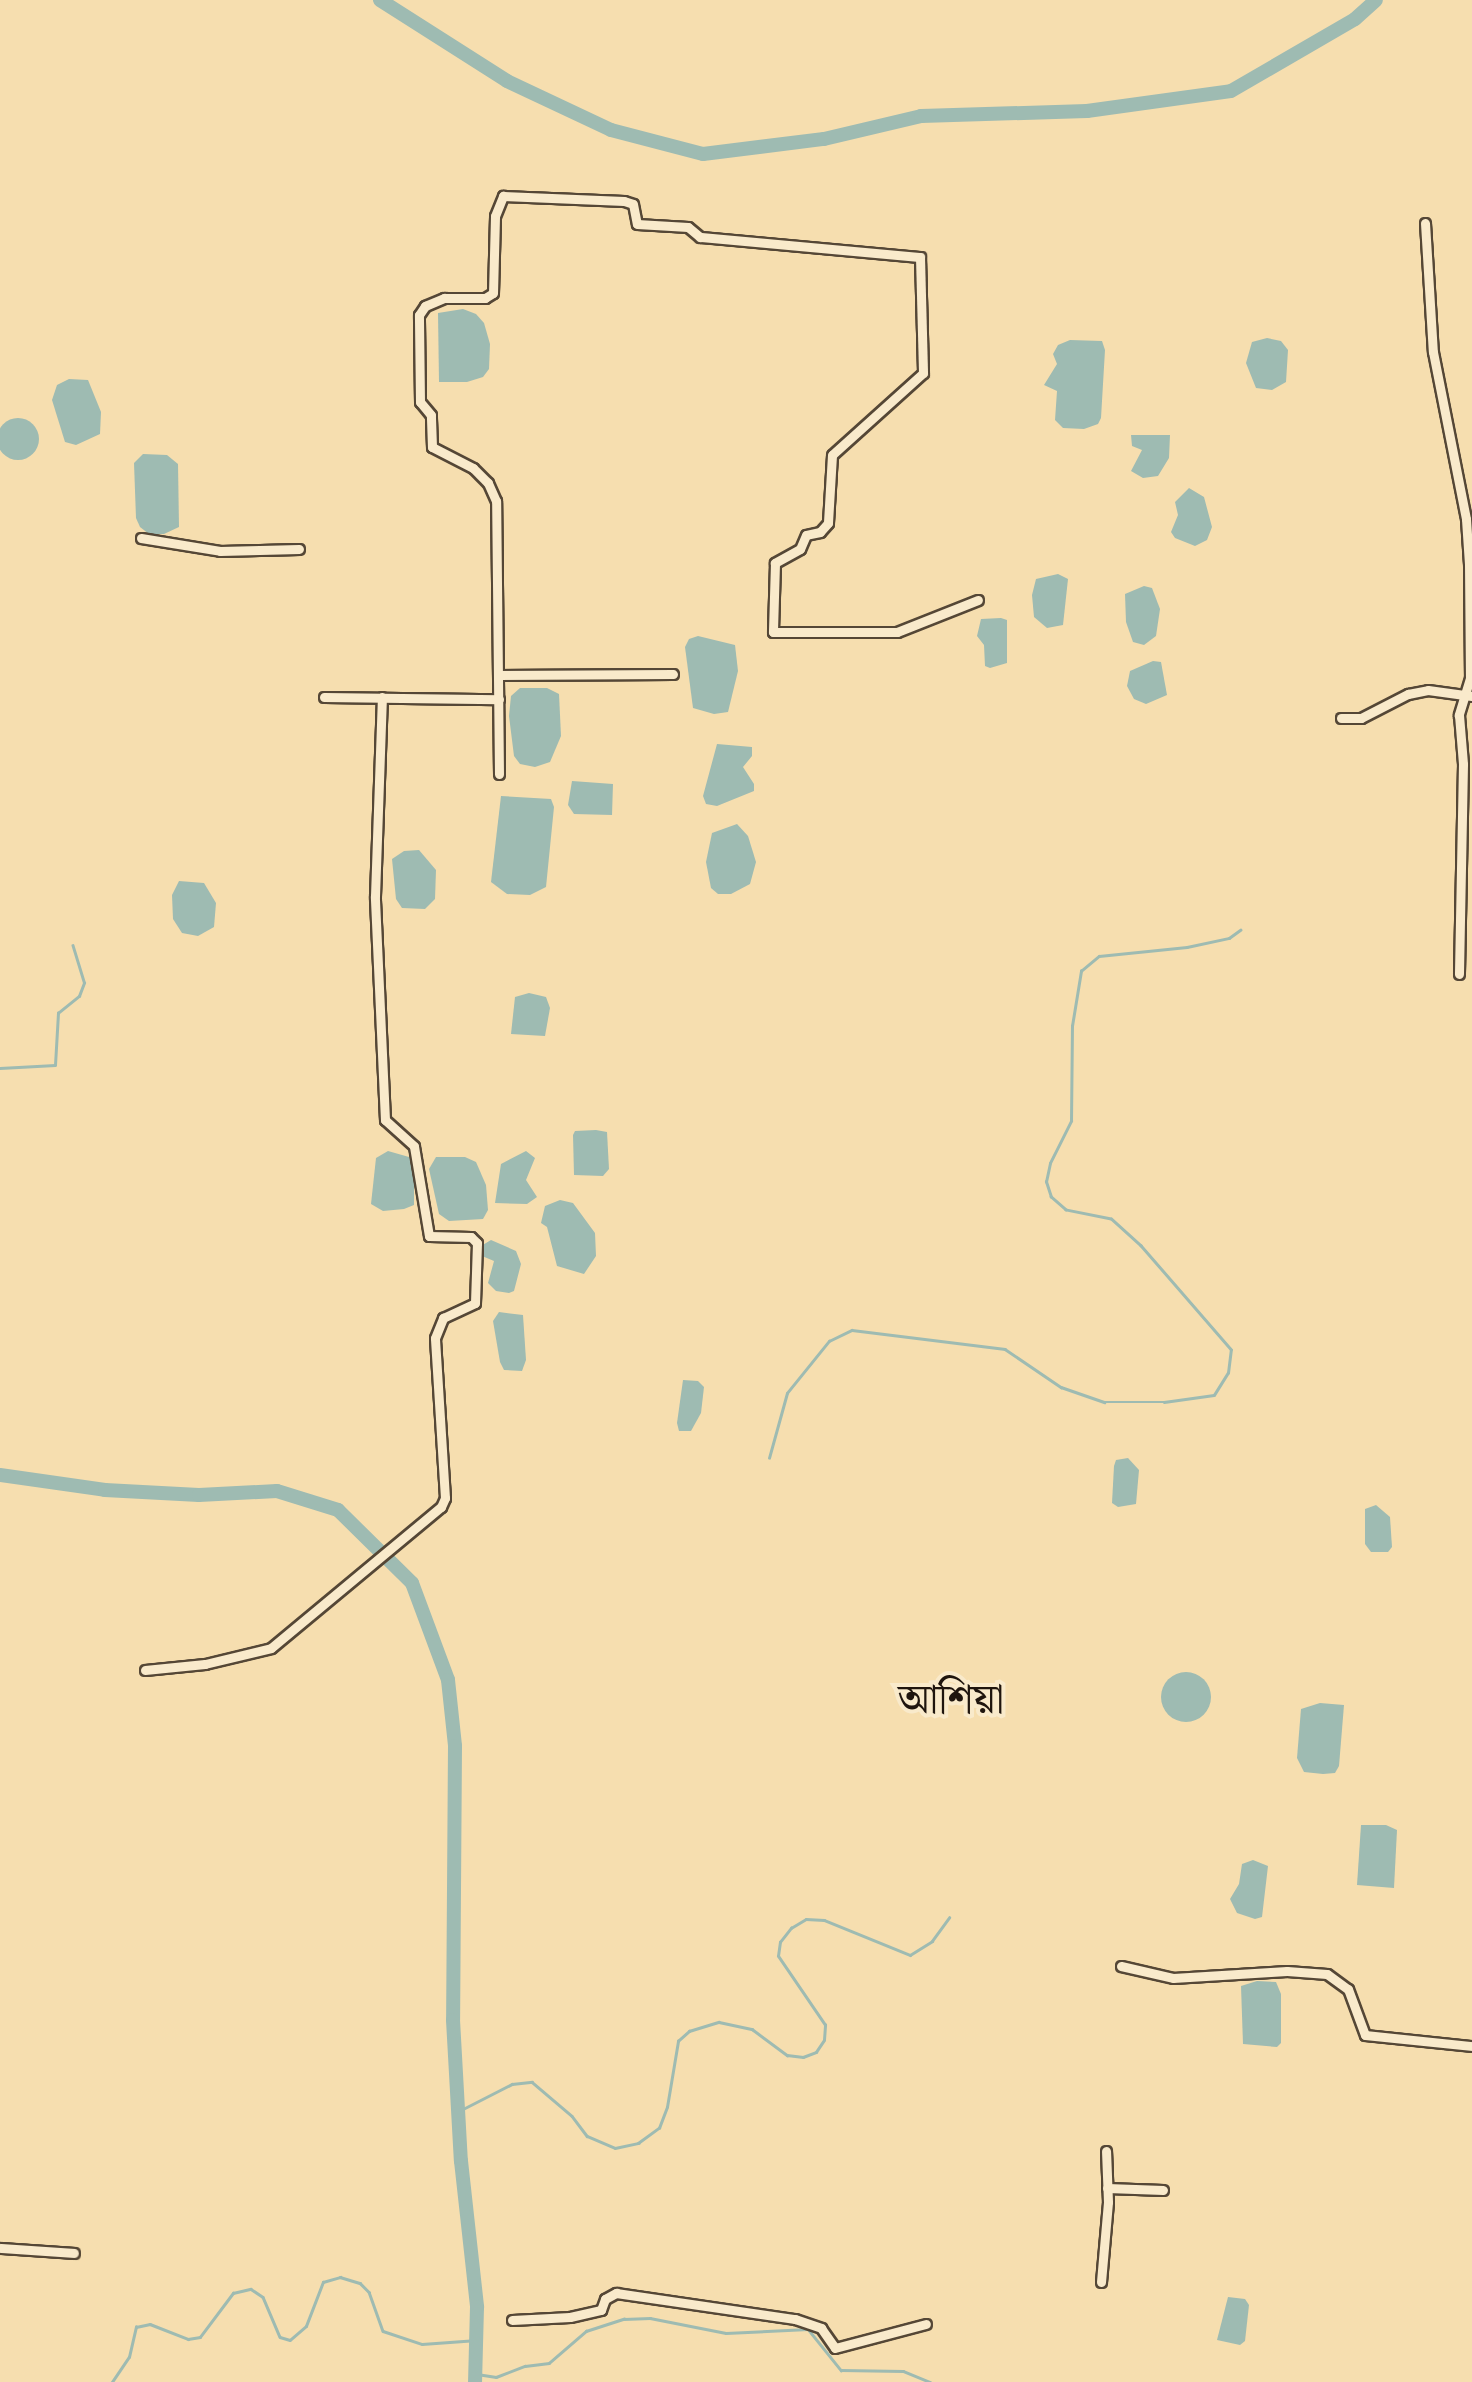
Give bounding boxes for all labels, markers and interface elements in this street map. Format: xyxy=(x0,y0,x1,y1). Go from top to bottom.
district label: আশিয়া xyxy=(898,1677,1004,1727)

